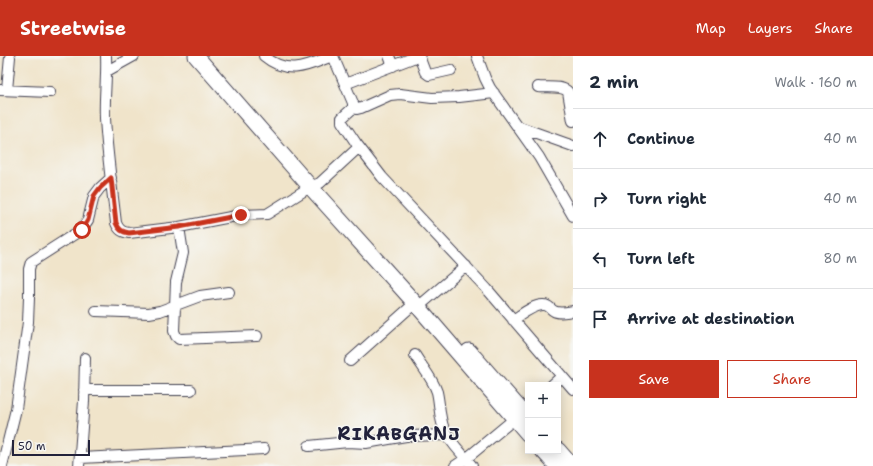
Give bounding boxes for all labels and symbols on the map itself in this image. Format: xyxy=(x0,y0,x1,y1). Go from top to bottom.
route end xyxy=(232,206,250,224)
route start xyxy=(73,221,91,239)
district label: RIKABGANJ xyxy=(337,422,461,446)
scale bar xyxy=(12,438,90,457)

